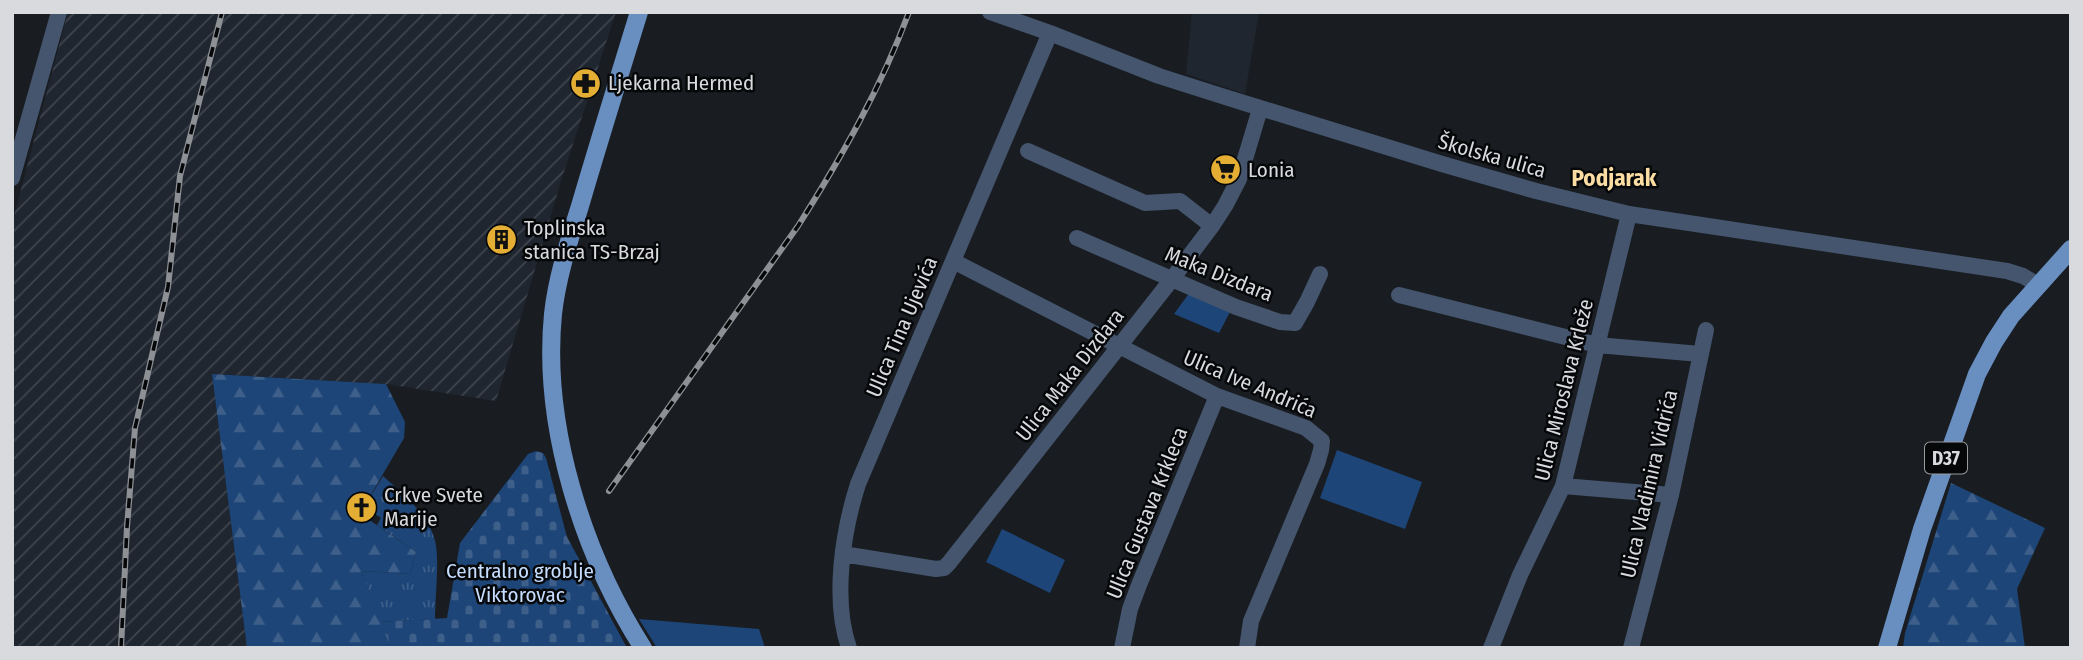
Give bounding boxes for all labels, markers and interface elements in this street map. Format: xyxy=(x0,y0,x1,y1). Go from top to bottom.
pharmacy icon: Ljekarna Hermed xyxy=(568,66,602,100)
place label: Ljekarna Hermed xyxy=(608,70,754,96)
street label: Školska ulica xyxy=(1435,128,1549,184)
supermarket icon: Lonia xyxy=(1208,153,1242,187)
place label: Lonia xyxy=(1248,157,1295,183)
district label: Podjarak xyxy=(1572,164,1657,192)
place label: Toplinska stanica TS-Brzaj xyxy=(524,215,660,265)
building icon: Toplinska stanica TS-Brzaj xyxy=(484,223,518,257)
street label: Maka Dizdara xyxy=(1161,241,1277,307)
street label: Ulica Tina Ujevića xyxy=(861,253,943,401)
street label: Ulica Miroslava Krleže xyxy=(1529,296,1599,484)
street label: Ulica Maka Dizdara xyxy=(1010,303,1130,447)
street label: Ulica Ive Andrića xyxy=(1179,344,1321,424)
street label: Ulica Vladimira Vidrića xyxy=(1615,387,1683,581)
street label: Ulica Gustava Krkleca xyxy=(1101,423,1193,603)
road number: D37 xyxy=(1925,442,1967,474)
place label: Crkve Svete Marije xyxy=(384,482,483,532)
church icon: Crkve Svete Marije xyxy=(344,490,378,524)
park label: Centralno groblje Viktorovac xyxy=(446,558,594,608)

